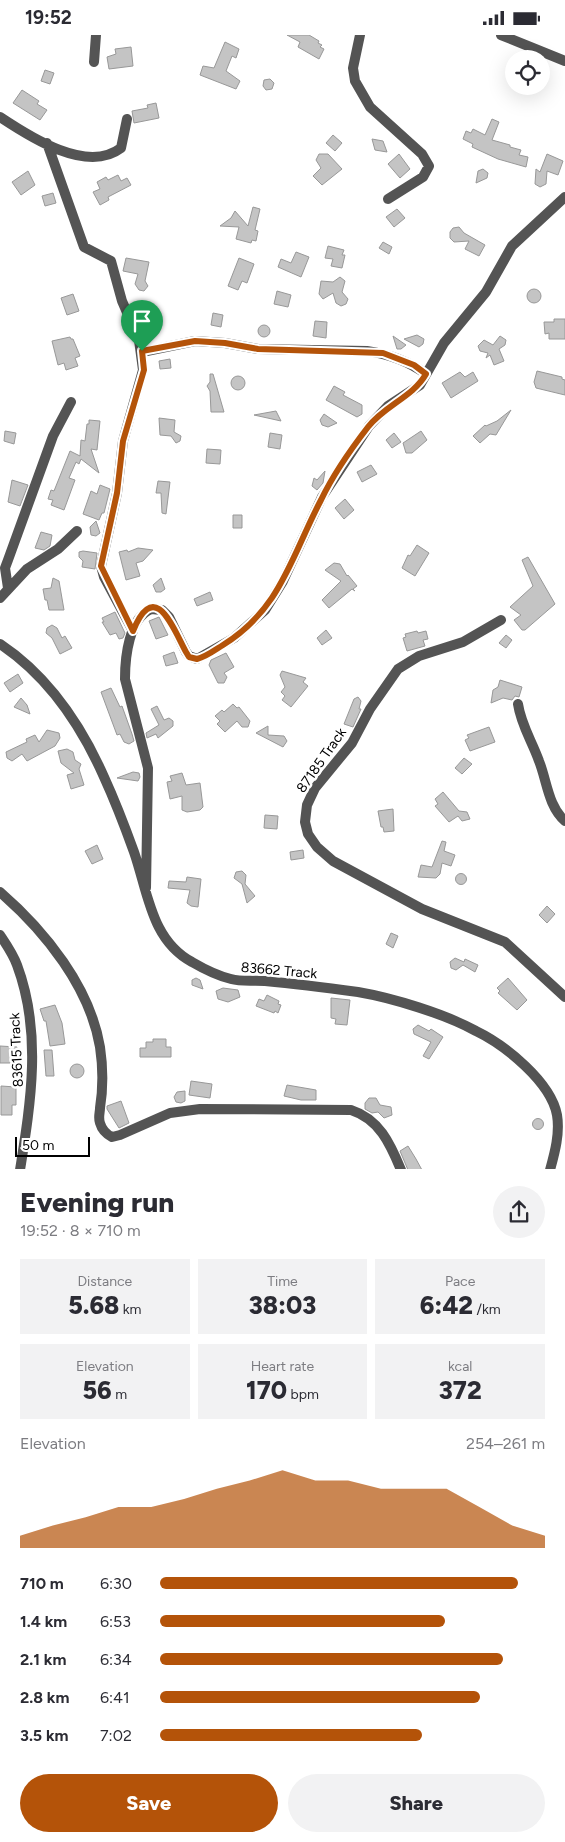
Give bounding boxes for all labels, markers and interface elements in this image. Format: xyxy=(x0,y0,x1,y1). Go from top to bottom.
text: 19:52 xyxy=(25,6,72,29)
map controls xyxy=(505,50,550,95)
button: locate xyxy=(505,50,550,95)
pin xyxy=(121,300,163,351)
icon: arrive xyxy=(128,307,156,335)
street label: 87185 Track xyxy=(293,724,350,796)
street label: 83662 Track xyxy=(240,959,318,982)
street label: 83615 Track xyxy=(6,1012,27,1088)
scale bar xyxy=(15,1135,90,1158)
text: 50 m xyxy=(22,1137,54,1154)
text: Evening run xyxy=(20,1185,174,1219)
button: share xyxy=(493,1186,545,1238)
text: 19:52 · 8 × 710 m xyxy=(20,1221,141,1240)
text: Distance xyxy=(77,1273,132,1290)
text: Time xyxy=(267,1273,298,1290)
text: Pace xyxy=(445,1273,475,1290)
text: 5.68 xyxy=(68,1290,119,1320)
text: 38:03 xyxy=(249,1290,316,1320)
text: 6:42 xyxy=(420,1290,473,1320)
text: km xyxy=(119,1301,142,1318)
text: /km xyxy=(473,1301,501,1318)
text: Elevation xyxy=(76,1358,134,1375)
text: Heart rate xyxy=(251,1358,314,1375)
text: kcal xyxy=(448,1358,472,1375)
text: 56 xyxy=(83,1375,112,1405)
text: 170 xyxy=(246,1375,287,1405)
text: 372 xyxy=(439,1375,482,1405)
text: m xyxy=(112,1386,127,1403)
text: bpm xyxy=(287,1386,319,1403)
text: Elevation xyxy=(20,1434,86,1453)
text: 254–261 m xyxy=(466,1434,545,1453)
text: 710 m xyxy=(20,1574,64,1593)
text: 6:30 xyxy=(100,1574,132,1593)
text: 1.4 km xyxy=(20,1612,67,1631)
text: 6:53 xyxy=(100,1612,131,1631)
text: 2.1 km xyxy=(20,1650,66,1669)
text: 6:34 xyxy=(100,1650,132,1669)
text: 2.8 km xyxy=(20,1688,69,1707)
text: 6:41 xyxy=(100,1688,130,1707)
text: 3.5 km xyxy=(20,1726,69,1745)
text: 7:02 xyxy=(100,1726,132,1745)
button: Save xyxy=(20,1774,278,1832)
button: Share xyxy=(288,1774,545,1832)

